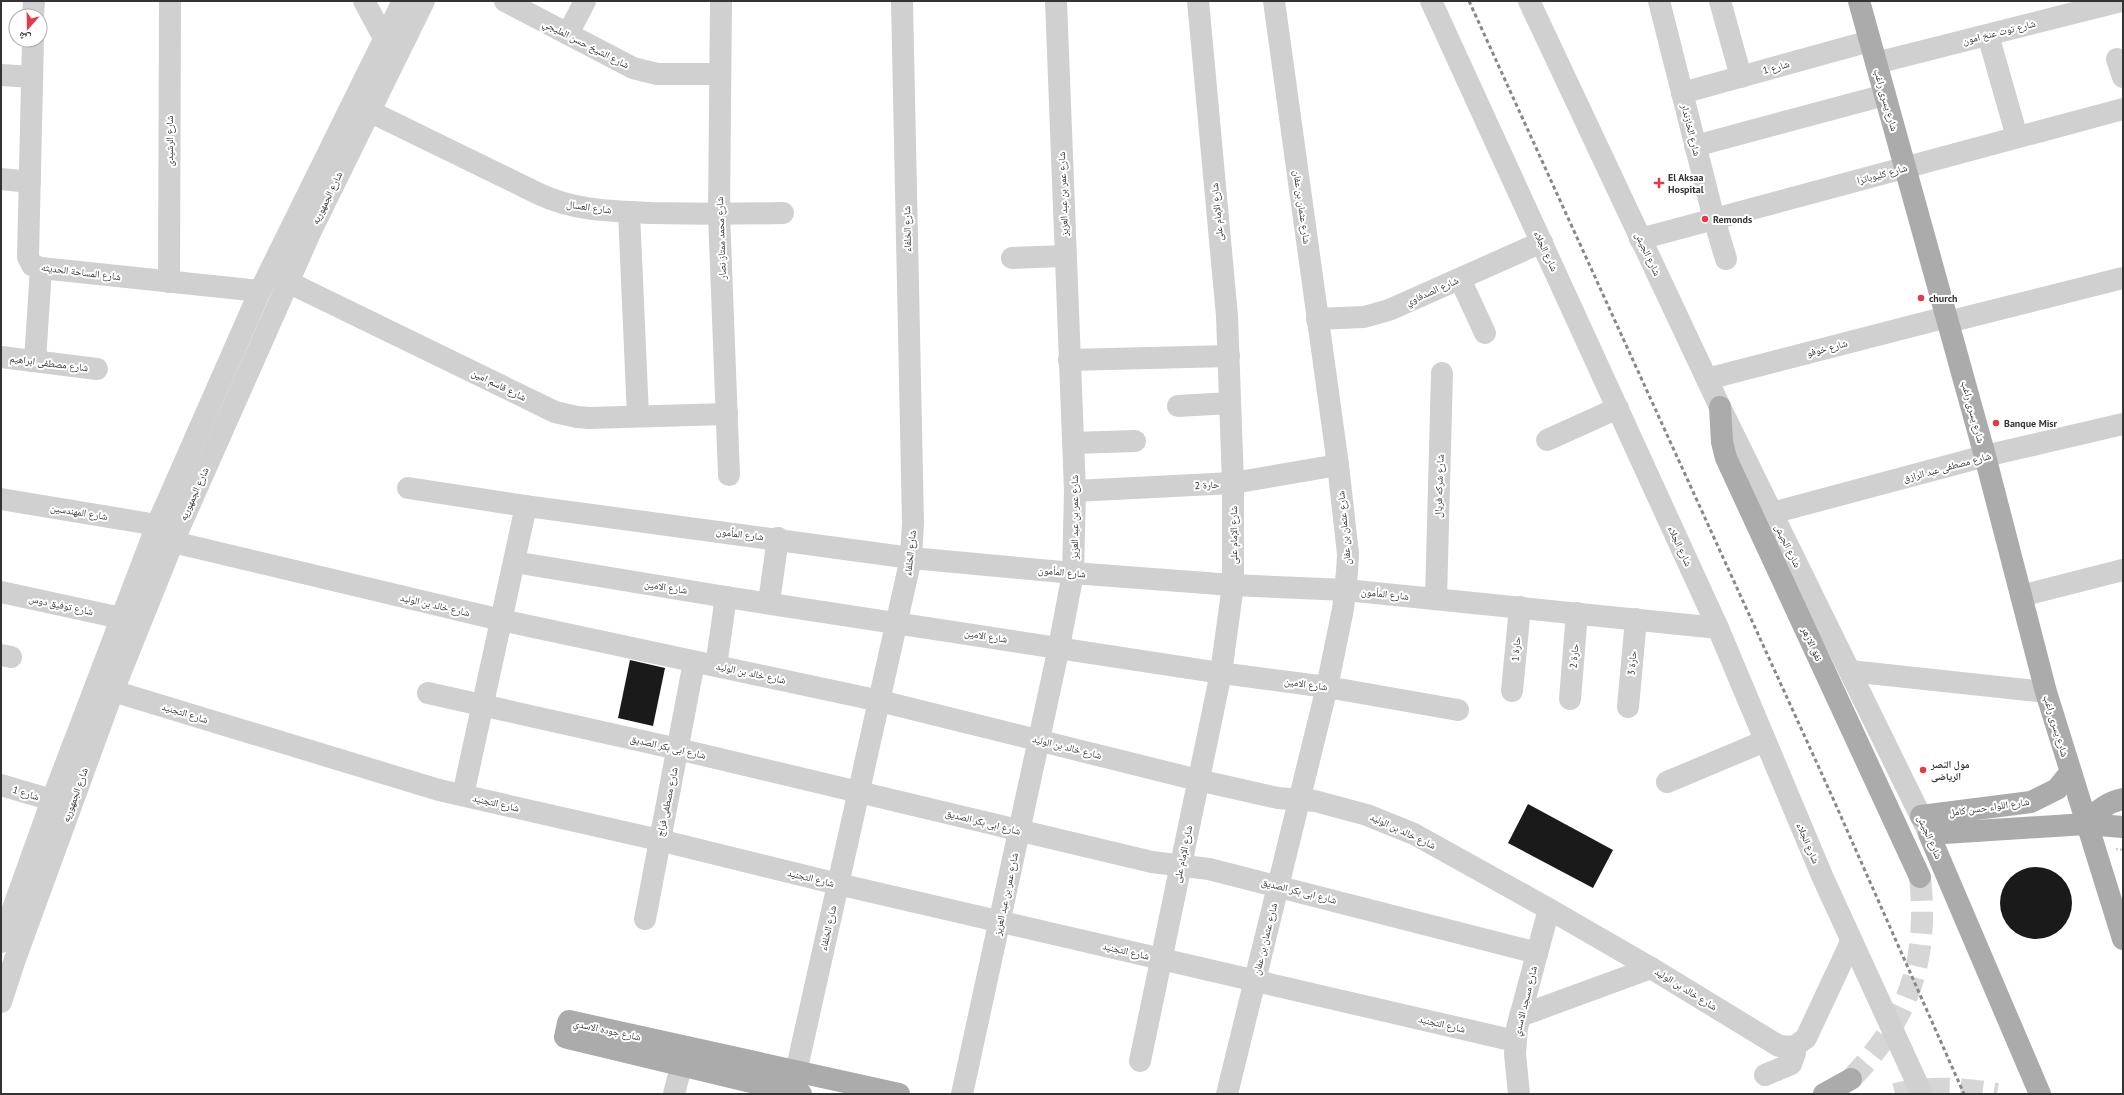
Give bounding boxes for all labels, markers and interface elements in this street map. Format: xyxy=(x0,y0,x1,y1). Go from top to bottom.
north arrow xyxy=(8,8,48,48)
street label: شارع الشيخ حسن المليجي xyxy=(540,17,632,73)
street label: شارع توت عنخ امون xyxy=(1961,17,2037,47)
text: ش xyxy=(16,28,33,46)
street label: شارع 1 xyxy=(1761,57,1791,77)
street label: شارع يسرى راغب xyxy=(1871,67,1901,133)
street label: شارع الخازندار xyxy=(1678,102,1704,158)
street label: شارع الرشيدى xyxy=(163,115,176,167)
street label: شارع عمر بن عبد العزيز xyxy=(1055,151,1071,237)
street label: شارع كليوباترا xyxy=(1855,161,1909,187)
street label: شارع الجمهوريه xyxy=(309,169,346,227)
street label: شارع عثمان بن عفان xyxy=(1290,169,1314,245)
place label: El Aksaa Hospital xyxy=(1668,171,1704,196)
marker: El Aksaa Hospital xyxy=(1653,177,1665,189)
street label: شارع الإمام على xyxy=(1208,182,1227,242)
street label: شارع محمد ممتاز نصار xyxy=(713,196,729,281)
street label: شارع العسال xyxy=(566,197,613,217)
street label: شارع الخلفاء xyxy=(900,205,914,252)
place label: Remonds xyxy=(1713,213,1752,226)
marker: Remonds xyxy=(1700,214,1710,224)
street label: شارع الجلاء xyxy=(1531,229,1561,274)
street label: شارع الجيش xyxy=(1632,230,1664,278)
street label: شارع المساحة الحديثه xyxy=(40,261,122,283)
street label: شارع الصدفاوي xyxy=(1404,273,1461,310)
place label: church xyxy=(1929,292,1957,305)
marker: church xyxy=(1916,293,1926,303)
street label: شارع خوفو xyxy=(1805,336,1849,360)
street label: شارع مصطفى ابراهيم xyxy=(9,352,90,375)
street label: شارع قاسم امين xyxy=(469,366,529,405)
street label: شارع يسرى راغب xyxy=(1958,379,1988,445)
place label: Banque Misr xyxy=(2004,417,2058,430)
marker: Banque Misr xyxy=(1991,418,2001,428)
street label: شارع مصطفى عبد الرازق xyxy=(1902,449,1993,485)
street label: شارع شركه فريال xyxy=(1431,453,1447,518)
street label: شارع الجمهوريه xyxy=(176,465,212,523)
street label: شارع عمر بن عبد العزيز xyxy=(1068,474,1081,560)
street label: حارة 2 xyxy=(1194,478,1221,492)
street label: شارع عثمان بن عفان xyxy=(1334,490,1354,565)
street label: شارع المهندسين xyxy=(49,501,109,523)
street label: شارع الإمام على xyxy=(1227,505,1241,564)
street label: شارع الجيش xyxy=(1772,522,1804,570)
street label: شارع الجلاء xyxy=(1665,524,1695,569)
street label: شارع المأمون xyxy=(715,525,765,543)
street label: شارع الخلفاء xyxy=(901,529,919,577)
street label: شارع المأمون xyxy=(1038,563,1087,581)
street label: شارع الامين xyxy=(644,577,689,597)
street label: شارع المأمون xyxy=(1360,585,1410,603)
street label: شارع خالد بن الوليد xyxy=(399,591,471,619)
street label: شارع توفيق دوس xyxy=(28,592,95,618)
street label: نفق الازهر xyxy=(1798,624,1826,663)
street label: شارع الامين xyxy=(964,626,1009,646)
street label: حارة 1 xyxy=(1508,635,1524,662)
street label: حارة 2 xyxy=(1566,642,1582,669)
street label: حارة 3 xyxy=(1624,649,1640,676)
street label: شارع خالد بن الوليد xyxy=(715,659,787,687)
street label: شارع الامين xyxy=(1284,675,1329,694)
street label: شارع يسرى راغب xyxy=(2040,693,2072,759)
street label: شارع التجنيد xyxy=(160,700,210,726)
street label: شارع ابى بكر الصديق xyxy=(629,732,708,762)
street label: شارع خالد بن الوليد xyxy=(1031,732,1103,762)
place label: مول النصر الرياضى xyxy=(1930,758,1970,783)
street label: شارع الجمهوريه xyxy=(59,765,91,824)
marker: مول النصر الرياضى xyxy=(1918,765,1928,775)
street label: شارع مصطفى فراج xyxy=(653,766,681,838)
street label: شارع 1 xyxy=(11,783,41,803)
street label: شارع التجنيد xyxy=(471,791,521,815)
street label: شارع اللواء حسن كامل xyxy=(1948,795,2031,819)
street label: شارع ابى بكر الصديق xyxy=(944,806,1022,838)
street label: شارع خالد بن الوليد xyxy=(1368,810,1438,852)
street label: شارع الجيش xyxy=(1915,813,1946,861)
street label: شارع الجلاء xyxy=(1794,821,1823,866)
street label: شارع الإمام على xyxy=(1171,824,1196,884)
street label: شارع عمر بن عبد العزيز xyxy=(991,851,1021,938)
street label: شارع التجنيد xyxy=(786,866,836,890)
street label: شارع ابى بكر الصديق xyxy=(1260,875,1338,907)
street label: شارع عثمان بن عفان xyxy=(1250,901,1280,977)
street label: شارع الخلفاء xyxy=(816,904,840,952)
street label: شارع التجنيد xyxy=(1101,939,1151,963)
street label: شارع مسجد الاسدي xyxy=(1510,964,1542,1038)
street label: شارع خالد بن الوليد xyxy=(1652,965,1720,1014)
street label: شارع التجنيد xyxy=(1417,1012,1467,1036)
street label: شارع جوده الاسدي xyxy=(572,1017,642,1045)

